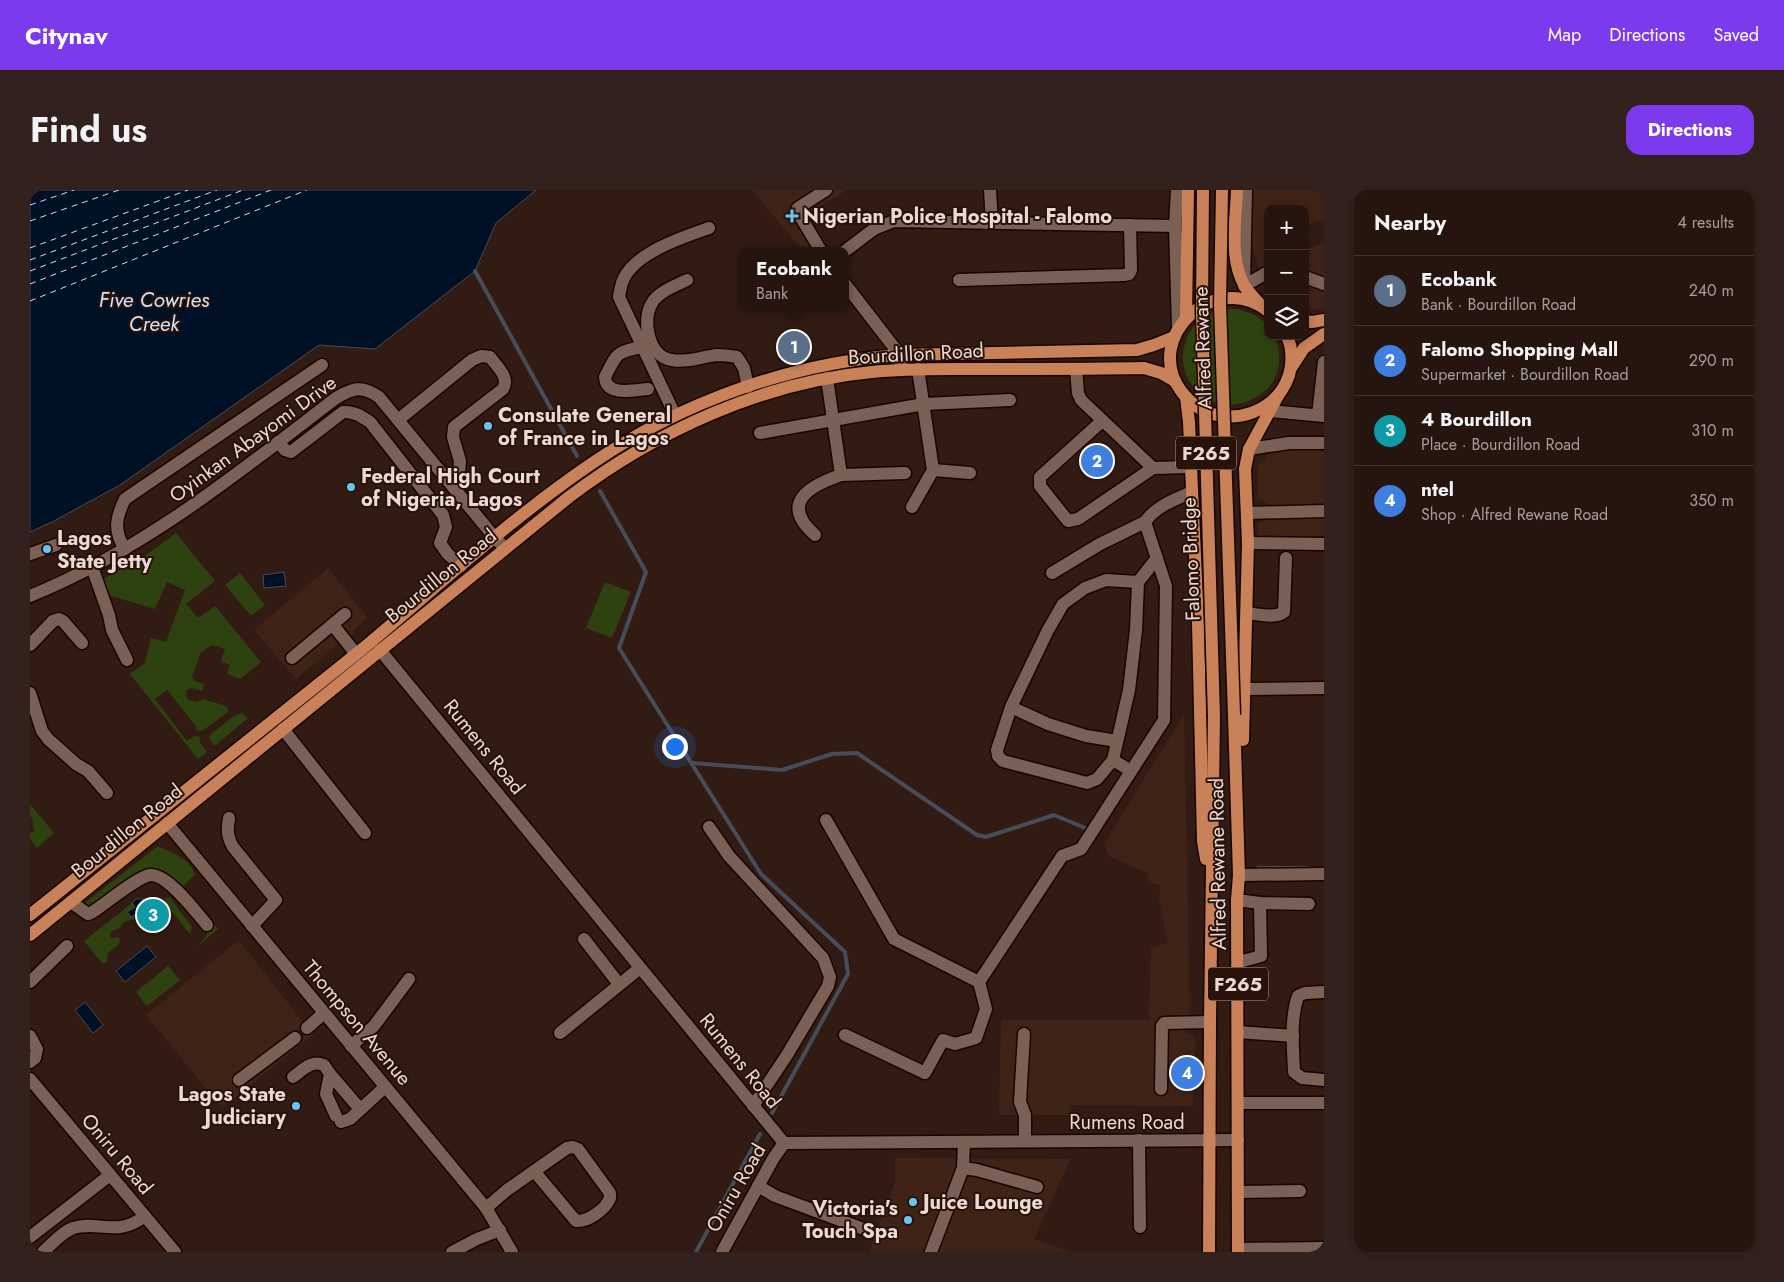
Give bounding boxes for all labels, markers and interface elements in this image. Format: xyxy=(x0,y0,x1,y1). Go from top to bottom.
text: Citynav xyxy=(25,18,108,53)
text: Map xyxy=(1548,22,1581,48)
text: Directions xyxy=(1609,22,1685,48)
text: Saved xyxy=(1713,22,1759,48)
text: Find us xyxy=(30,105,147,155)
button: Directions xyxy=(1626,105,1754,155)
place label: Nigerian Police Hospital - Falomo xyxy=(803,202,1112,231)
map controls xyxy=(1264,205,1309,340)
button: + xyxy=(1264,205,1309,250)
text: Nearby xyxy=(1374,208,1446,238)
marker: Nigerian Police Hospital - Falomo xyxy=(785,209,799,223)
text: 4 results xyxy=(1678,211,1734,234)
popup xyxy=(739,247,849,312)
button: − xyxy=(1264,250,1309,295)
text: Ecobank xyxy=(756,255,832,282)
text: Ecobank xyxy=(1421,266,1497,293)
text: 1 xyxy=(1386,279,1394,302)
text: 240 m xyxy=(1689,279,1734,302)
text: Bank xyxy=(756,282,788,305)
water label: Five Cowries Creek xyxy=(99,285,210,339)
street label: Alfred Rewane xyxy=(1186,286,1220,410)
text: Bank · Bourdillon Road xyxy=(1421,293,1576,316)
button: layers xyxy=(1264,295,1309,340)
pin: 1 xyxy=(778,328,810,366)
street label: Bourdillon Road xyxy=(847,336,985,372)
text: Falomo Shopping Mall xyxy=(1421,336,1618,363)
text: 2 xyxy=(1385,349,1395,372)
text: 290 m xyxy=(1689,349,1734,372)
text: Supermarket · Bourdillon Road xyxy=(1421,363,1629,386)
street label: Oyinkan Abayomi Drive xyxy=(163,368,343,510)
place label: Consulate General of France in Lagos xyxy=(498,401,671,453)
text: 4 Bourdillon xyxy=(1421,406,1532,433)
text: 3 xyxy=(1385,419,1395,442)
text: 310 m xyxy=(1691,419,1734,442)
marker: Consulate General of France in Lagos xyxy=(482,420,494,432)
text: Place · Bourdillon Road xyxy=(1421,433,1580,456)
road number: F265 xyxy=(1176,437,1236,470)
pin: 2 xyxy=(1081,442,1113,480)
place label: Federal High Court of Nigeria, Lagos xyxy=(361,462,540,514)
text: ntel xyxy=(1421,476,1454,503)
marker: Federal High Court of Nigeria, Lagos xyxy=(345,481,357,493)
text: 4 xyxy=(1384,489,1396,512)
text: 350 m xyxy=(1689,489,1734,512)
street label: Falomo Bridge xyxy=(1174,497,1208,621)
text: Shop · Alfred Rewane Road xyxy=(1421,503,1608,526)
street label: Bourdillon Road xyxy=(379,522,503,630)
place label: Lagos State Jetty xyxy=(57,524,152,576)
marker: Lagos State Jetty xyxy=(41,543,53,555)
street label: Rumens Road xyxy=(436,693,532,801)
your location xyxy=(662,734,688,760)
street label: Bourdillon Road xyxy=(65,777,189,885)
street label: Alfred Rewane Road xyxy=(1202,778,1234,950)
pin: 3 xyxy=(137,896,169,934)
street label: Thompson Avenue xyxy=(296,954,418,1092)
road number: F265 xyxy=(1208,968,1268,1001)
street label: Rumens Road xyxy=(692,1007,788,1115)
pin: 4 xyxy=(1171,1054,1203,1092)
place label: Lagos State Judiciary xyxy=(178,1080,287,1132)
marker: Lagos State Judiciary xyxy=(290,1100,302,1112)
street label: Oniru Road xyxy=(74,1107,160,1201)
street label: Rumens Road xyxy=(1069,1108,1185,1137)
street label: Oniru Road xyxy=(699,1138,773,1238)
place label: Juice Lounge xyxy=(919,1188,1043,1217)
place label: Victoria's Touch Spa xyxy=(803,1194,898,1246)
marker: Juice Lounge xyxy=(907,1196,919,1208)
marker: Victoria's Touch Spa xyxy=(902,1214,914,1226)

